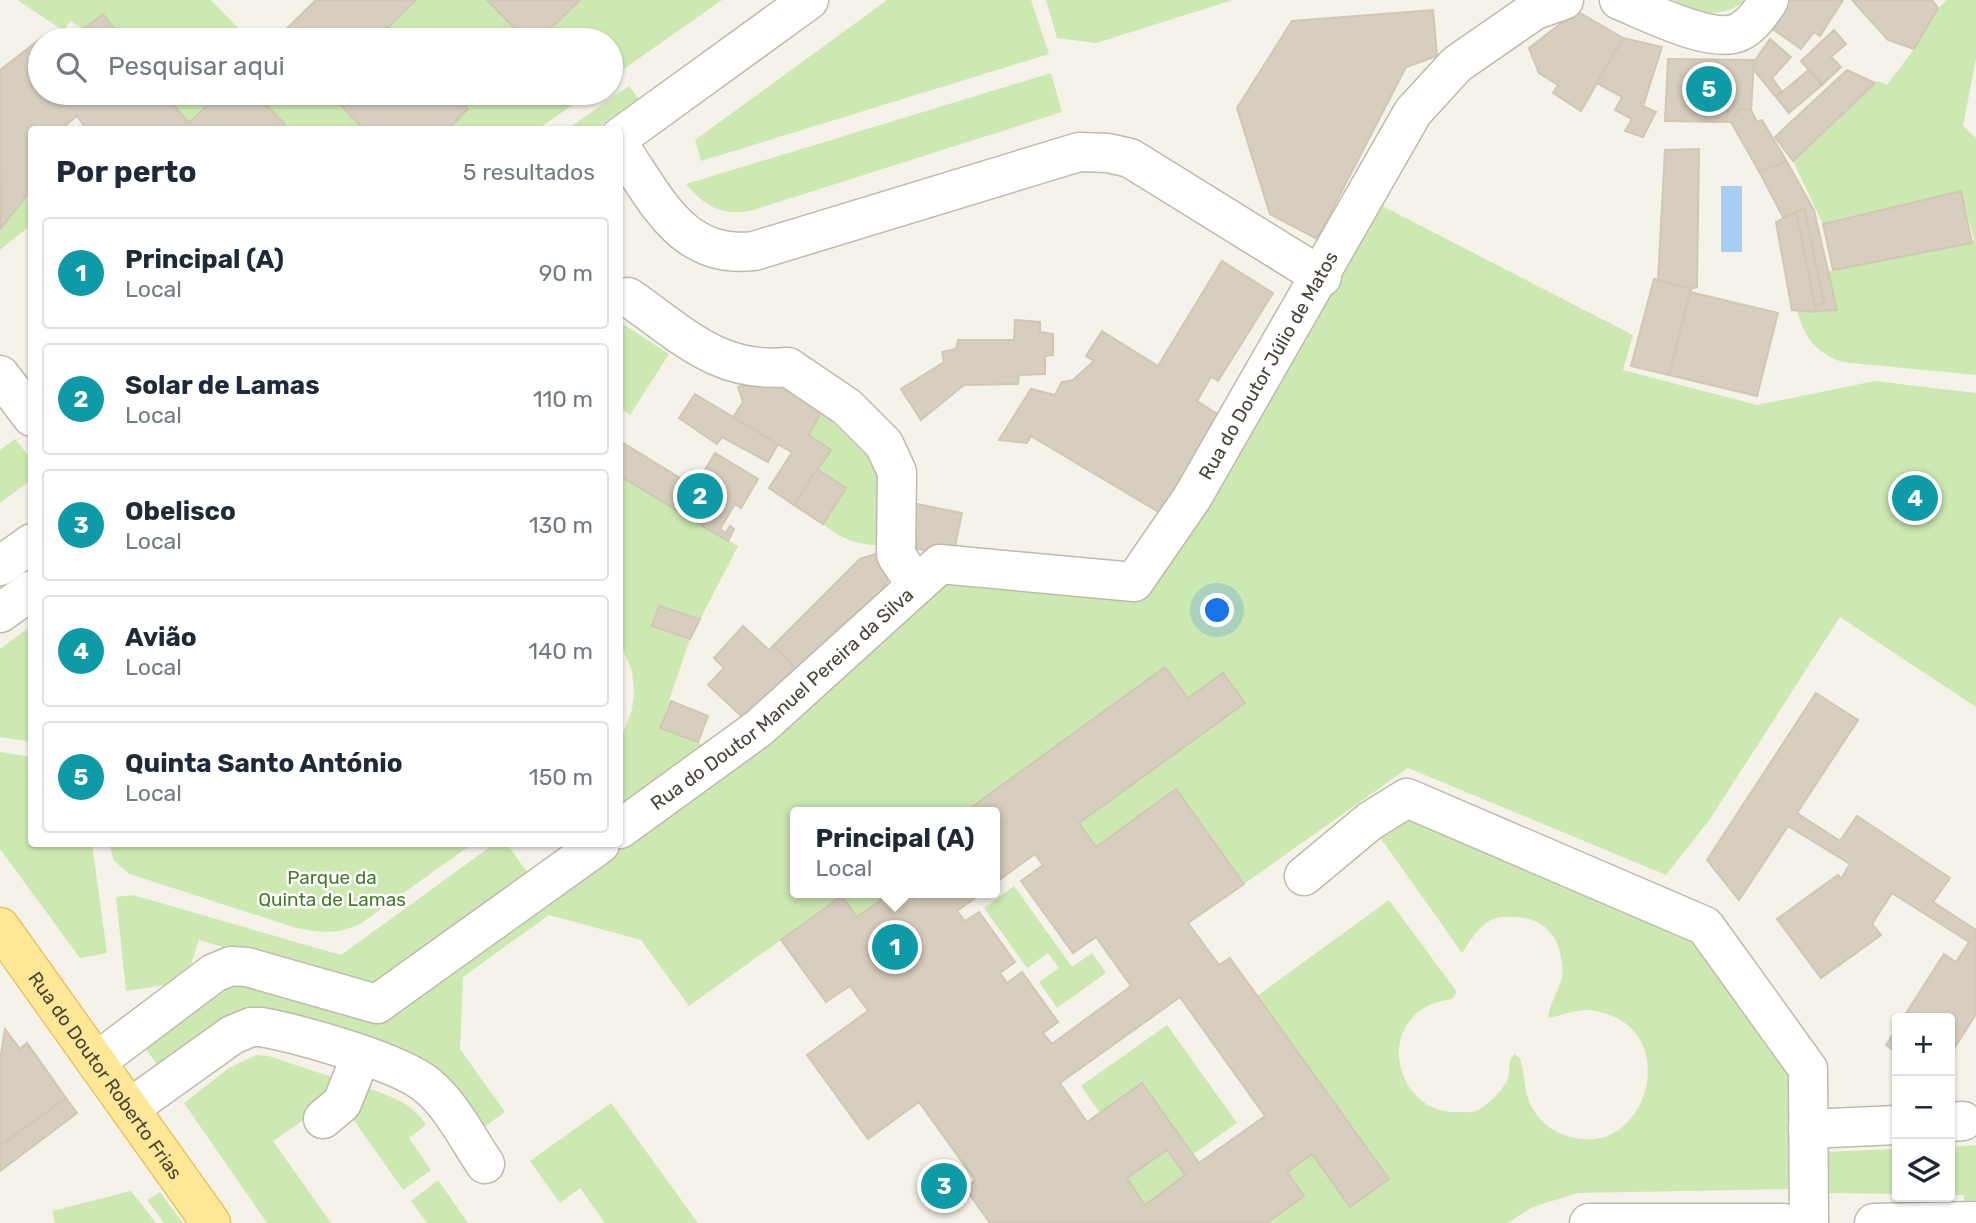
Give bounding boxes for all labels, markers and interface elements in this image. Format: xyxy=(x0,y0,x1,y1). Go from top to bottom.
search box xyxy=(28,28,623,105)
icon: search xyxy=(52,48,90,86)
text: Pesquisar aqui xyxy=(108,51,285,82)
pin: 5 xyxy=(1686,63,1732,115)
text: Por perto xyxy=(56,154,197,190)
text: 5 resultados xyxy=(463,158,595,186)
text: Principal (A) xyxy=(125,244,284,275)
street label: Rua do Doutor Júlio de Matos xyxy=(1194,247,1342,484)
text: 1 xyxy=(75,259,87,287)
text: 90 m xyxy=(539,259,593,287)
text: Local xyxy=(125,275,182,303)
text: Solar de Lamas xyxy=(125,370,320,401)
text: 2 xyxy=(74,385,88,413)
text: 110 m xyxy=(533,385,593,413)
text: Local xyxy=(125,401,182,429)
pin: 2 xyxy=(677,470,723,522)
pin: 4 xyxy=(1892,472,1938,524)
text: Obelisco xyxy=(125,496,236,527)
text: 3 xyxy=(73,511,89,539)
text: 130 m xyxy=(529,511,593,539)
text: Local xyxy=(125,527,182,555)
street label: Rua do Doutor Manuel Pereira da Silva xyxy=(646,583,918,815)
your location xyxy=(1200,593,1234,627)
text: Avião xyxy=(125,622,197,653)
text: 4 xyxy=(73,637,89,665)
text: 140 m xyxy=(528,637,593,665)
text: Local xyxy=(125,653,182,681)
text: Quinta Santo António xyxy=(125,748,403,779)
text: 5 xyxy=(74,763,88,791)
text: 150 m xyxy=(529,763,593,791)
text: Local xyxy=(125,779,182,807)
popup xyxy=(790,807,1000,898)
text: Principal (A) xyxy=(816,823,974,854)
text: Local xyxy=(816,854,872,882)
park label: Parque da Quinta de Lamas xyxy=(258,866,406,911)
pin: 1 xyxy=(872,921,918,973)
street label: Rua do Doutor Roberto Frias xyxy=(24,967,187,1183)
map controls xyxy=(1892,1013,1955,1202)
button: + xyxy=(1892,1013,1955,1076)
button: − xyxy=(1892,1076,1955,1139)
button: layers xyxy=(1892,1139,1955,1202)
pin: 3 xyxy=(921,1160,967,1212)

